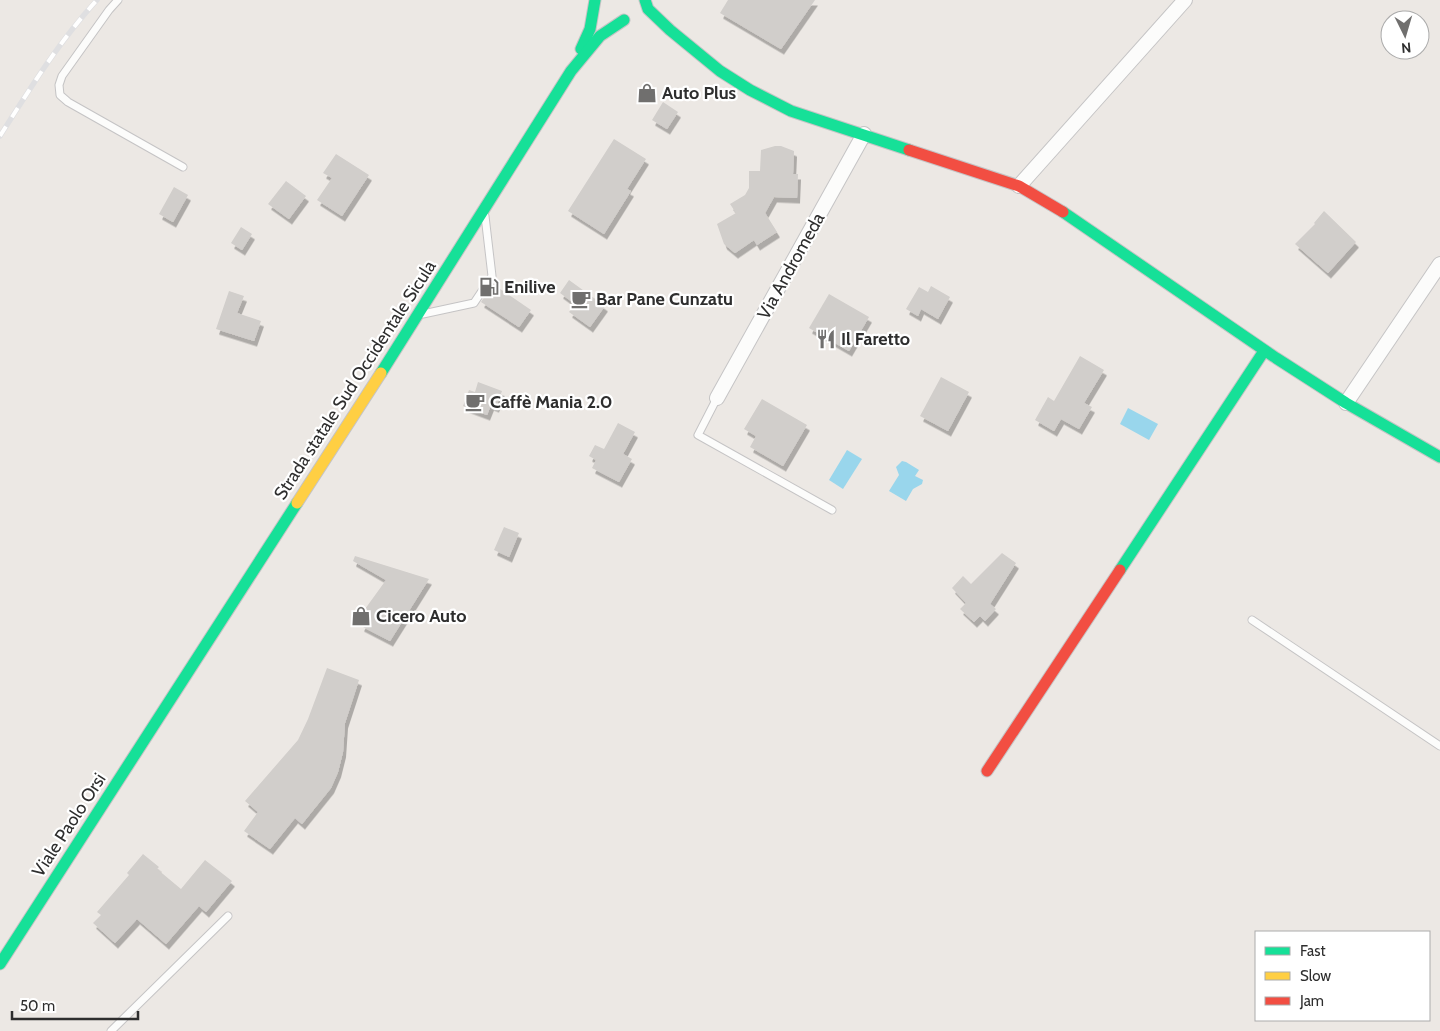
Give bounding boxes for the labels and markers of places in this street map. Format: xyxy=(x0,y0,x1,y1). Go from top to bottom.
shop icon: Auto Plus xyxy=(636,82,658,104)
place label: Auto Plus xyxy=(662,82,737,104)
fuel station icon: Enilive xyxy=(478,276,500,298)
place label: Enilive xyxy=(504,276,555,298)
cafe icon: Bar Pane Cunzatu xyxy=(570,288,592,310)
place label: Bar Pane Cunzatu xyxy=(596,288,733,310)
restaurant icon: Il Faretto xyxy=(815,328,837,350)
place label: Il Faretto xyxy=(841,328,910,350)
cafe icon: Caffè Mania 2.0 xyxy=(464,391,486,413)
place label: Caffè Mania 2.0 xyxy=(490,391,612,413)
shop icon: Cicero Auto xyxy=(350,605,372,627)
place label: Cicero Auto xyxy=(376,605,467,627)

